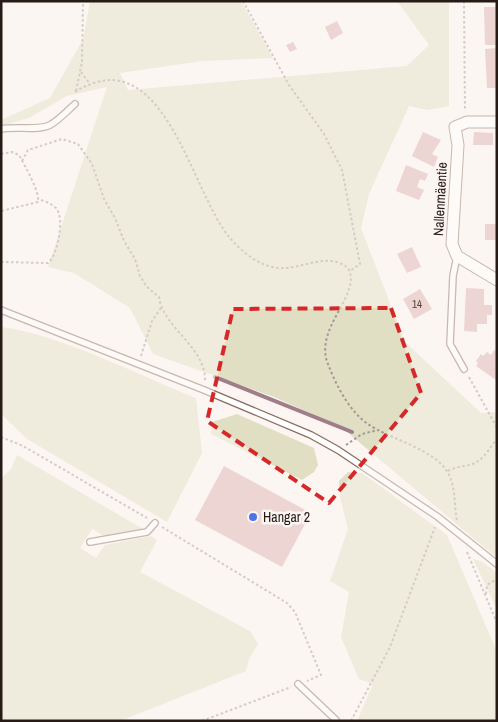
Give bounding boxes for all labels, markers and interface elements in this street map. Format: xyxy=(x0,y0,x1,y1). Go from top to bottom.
street label: Nallenmäentie xyxy=(429,162,451,236)
house number: 14 xyxy=(412,297,422,311)
place label: Hangar 2 xyxy=(263,508,310,526)
marker: Hangar 2 xyxy=(247,511,259,523)

